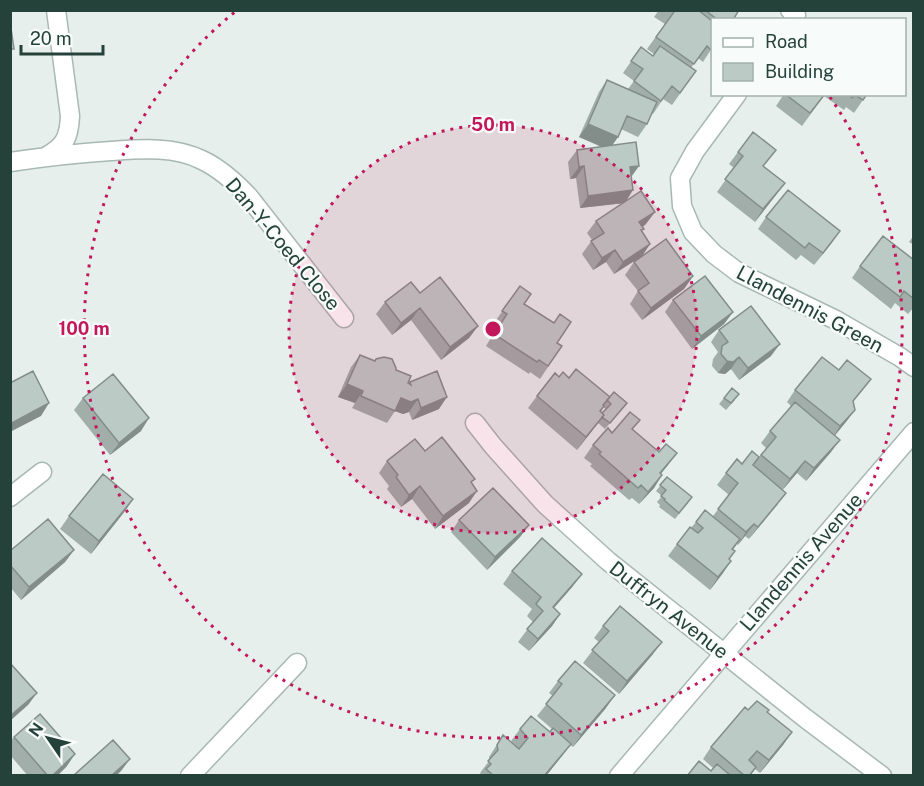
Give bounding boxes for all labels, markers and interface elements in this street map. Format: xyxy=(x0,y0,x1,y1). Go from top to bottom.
scale bar xyxy=(21,18,104,56)
legend xyxy=(711,18,906,96)
text: 20 m xyxy=(30,28,72,49)
text: Road xyxy=(765,31,808,52)
text: Building xyxy=(765,61,834,82)
text: 50 m xyxy=(471,114,515,135)
street label: Dan-Y-Coed Close xyxy=(221,173,345,315)
street label: Llandennis Green xyxy=(732,260,888,358)
text: 100 m xyxy=(58,318,110,339)
centre of rings xyxy=(483,319,503,339)
street label: Llandennis Avenue xyxy=(735,488,867,636)
street label: Duffryn Avenue xyxy=(605,556,733,664)
north arrow xyxy=(18,708,78,768)
text: N xyxy=(25,719,47,740)

